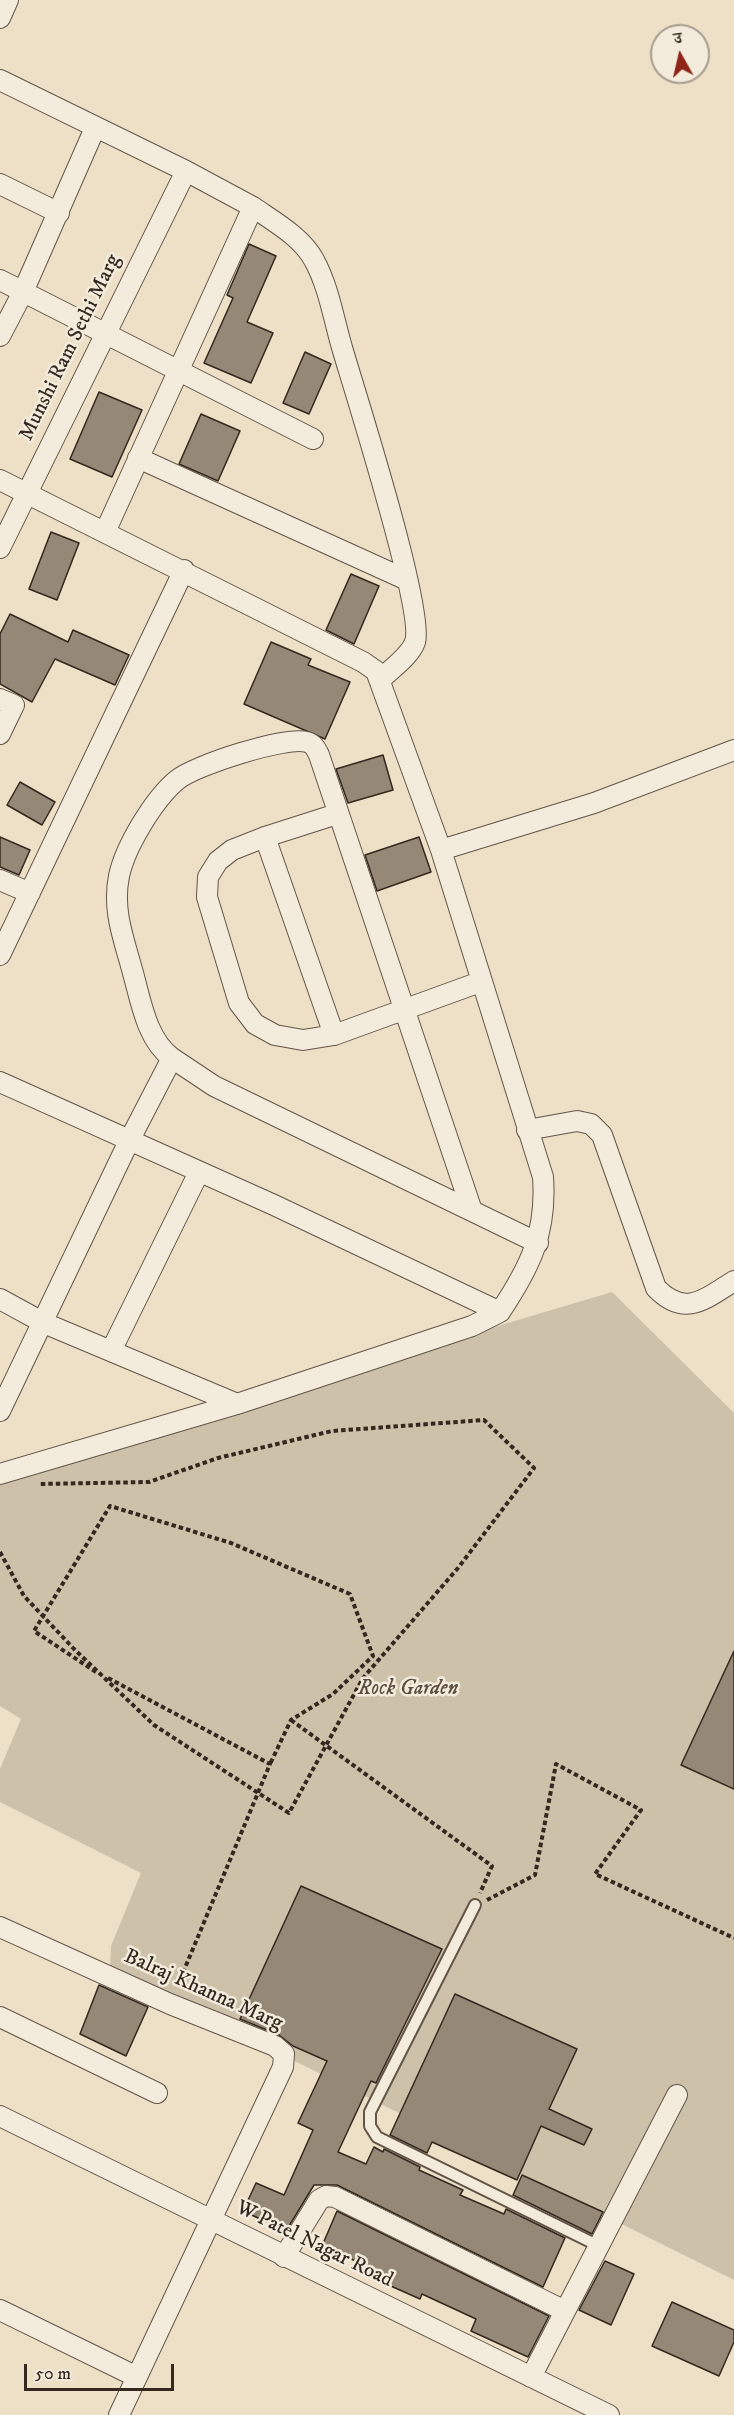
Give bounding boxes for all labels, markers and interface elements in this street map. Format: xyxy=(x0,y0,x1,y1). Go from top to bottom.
north arrow xyxy=(650,24,710,84)
text: उ xyxy=(672,28,683,49)
street label: Munshi Ram Sethi Marg xyxy=(15,251,127,445)
park label: Rock Garden xyxy=(358,1677,458,1703)
street label: Balraj Khanna Marg xyxy=(120,1945,286,2037)
street label: W Patel Nagar Road xyxy=(231,2196,397,2294)
scale bar xyxy=(27,2352,177,2390)
text: 50 m xyxy=(35,2363,71,2385)

